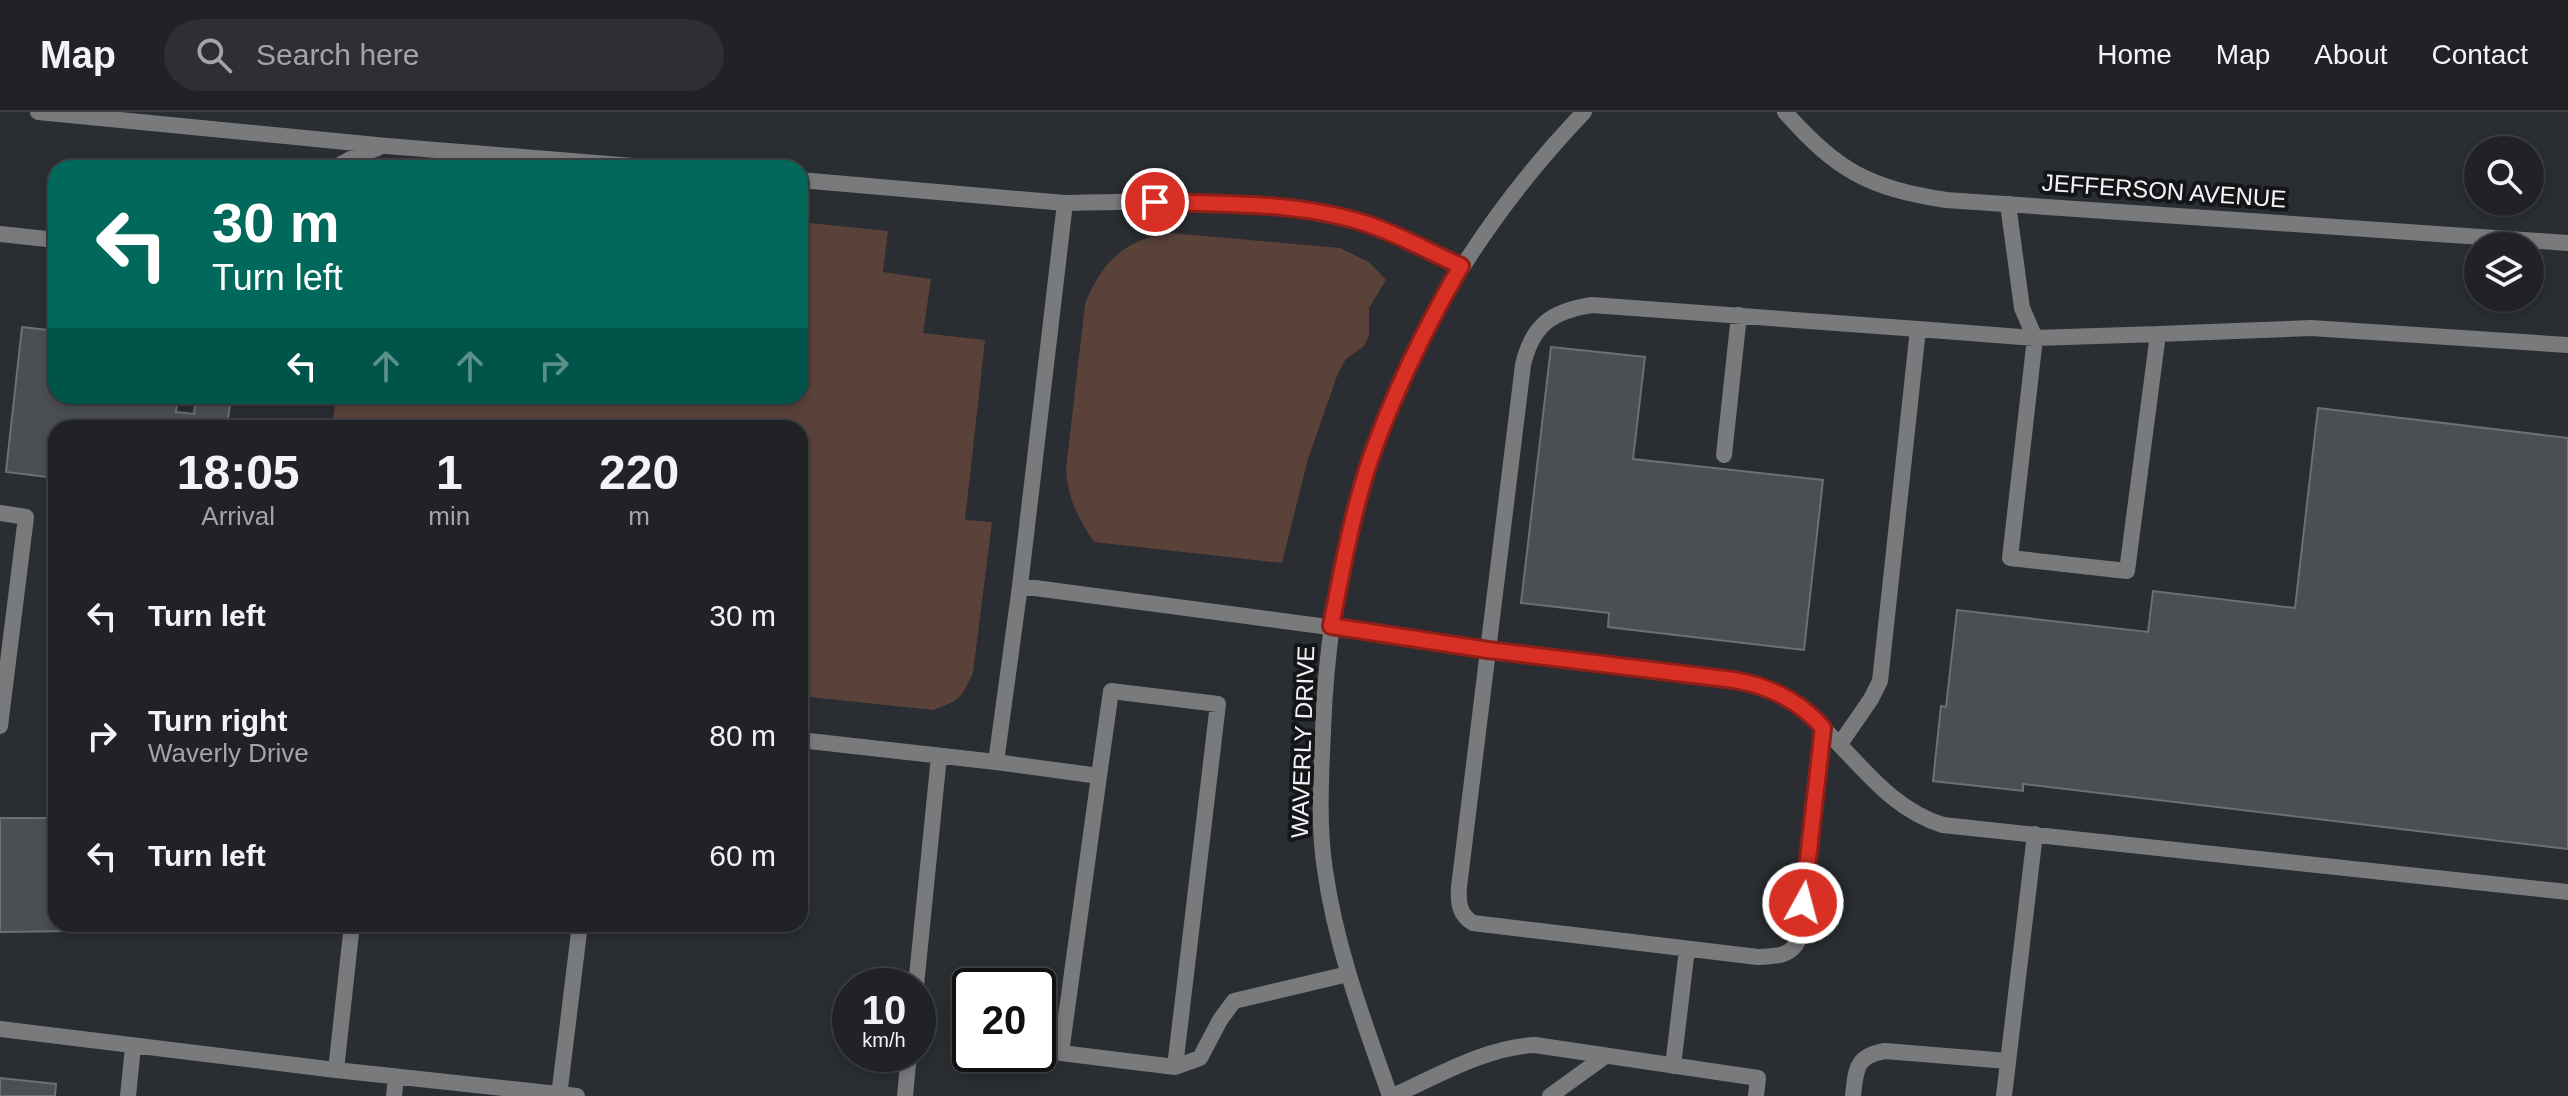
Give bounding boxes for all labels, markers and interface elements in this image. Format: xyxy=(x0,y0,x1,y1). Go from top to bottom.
search box xyxy=(164,19,724,91)
icon: search xyxy=(192,33,236,77)
text: Map xyxy=(40,34,116,76)
text: Search here xyxy=(256,38,419,71)
text: Home xyxy=(2097,39,2172,70)
text: Map xyxy=(2216,39,2270,70)
text: About xyxy=(2314,39,2388,70)
text: Contact xyxy=(2432,39,2528,70)
map controls xyxy=(2464,136,2544,312)
button: search xyxy=(2464,136,2544,216)
pin xyxy=(1121,168,1189,236)
street label: JEFFERSON AVENUE xyxy=(2041,168,2287,213)
icon: arrive xyxy=(1133,180,1177,224)
text: 30 m xyxy=(212,191,340,254)
icon: left xyxy=(80,192,184,296)
button: layers xyxy=(2464,232,2544,312)
text: Turn left xyxy=(212,257,343,298)
icon: left xyxy=(280,344,324,388)
icon: ahead xyxy=(364,344,408,388)
icon: ahead xyxy=(448,344,492,388)
icon: right xyxy=(532,344,576,388)
text: 18:05 xyxy=(177,446,300,499)
text: 1 xyxy=(436,446,463,499)
text: 220 xyxy=(599,446,679,499)
text: Arrival xyxy=(201,501,275,531)
text: min xyxy=(428,501,470,531)
text: m xyxy=(628,501,650,531)
icon: left xyxy=(80,594,124,638)
text: Turn left xyxy=(148,599,266,632)
text: 30 m xyxy=(709,599,776,632)
street label: WAVERLY DRIVE xyxy=(1286,645,1319,839)
text: Turn right xyxy=(148,704,287,737)
icon: right xyxy=(80,714,124,758)
text: 80 m xyxy=(709,719,776,752)
text: Waverly Drive xyxy=(148,738,309,768)
icon: left xyxy=(80,834,124,878)
text: Turn left xyxy=(148,839,266,872)
text: 60 m xyxy=(709,839,776,872)
position arrow xyxy=(1761,861,1845,945)
speed limit sign: 20 xyxy=(952,968,1056,1072)
text: 10 xyxy=(862,988,906,1032)
text: km/h xyxy=(862,1029,906,1051)

